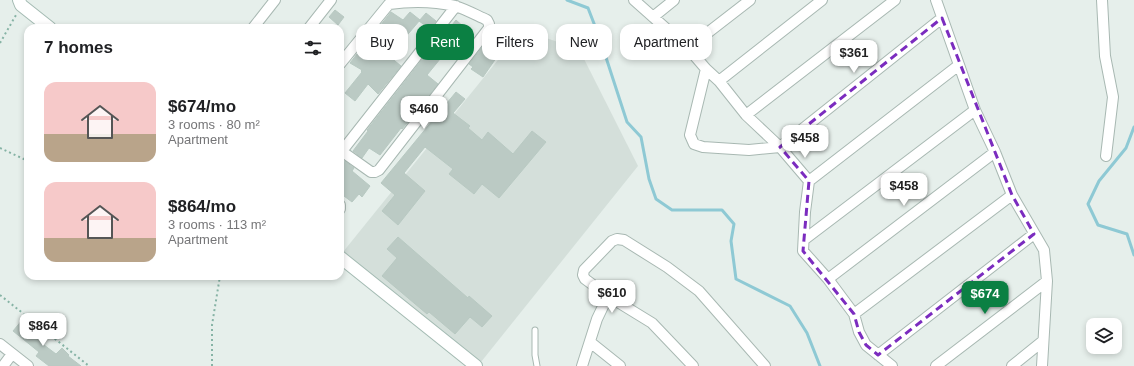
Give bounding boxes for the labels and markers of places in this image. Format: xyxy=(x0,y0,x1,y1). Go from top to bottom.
pin: $361 xyxy=(830,40,878,74)
pin: $460 xyxy=(400,96,448,130)
pin: $458 xyxy=(781,125,829,159)
pin: $458 xyxy=(880,173,928,207)
pin: $610 xyxy=(588,280,636,314)
pin: $674 xyxy=(961,281,1009,315)
pin: $864 xyxy=(19,313,67,347)

